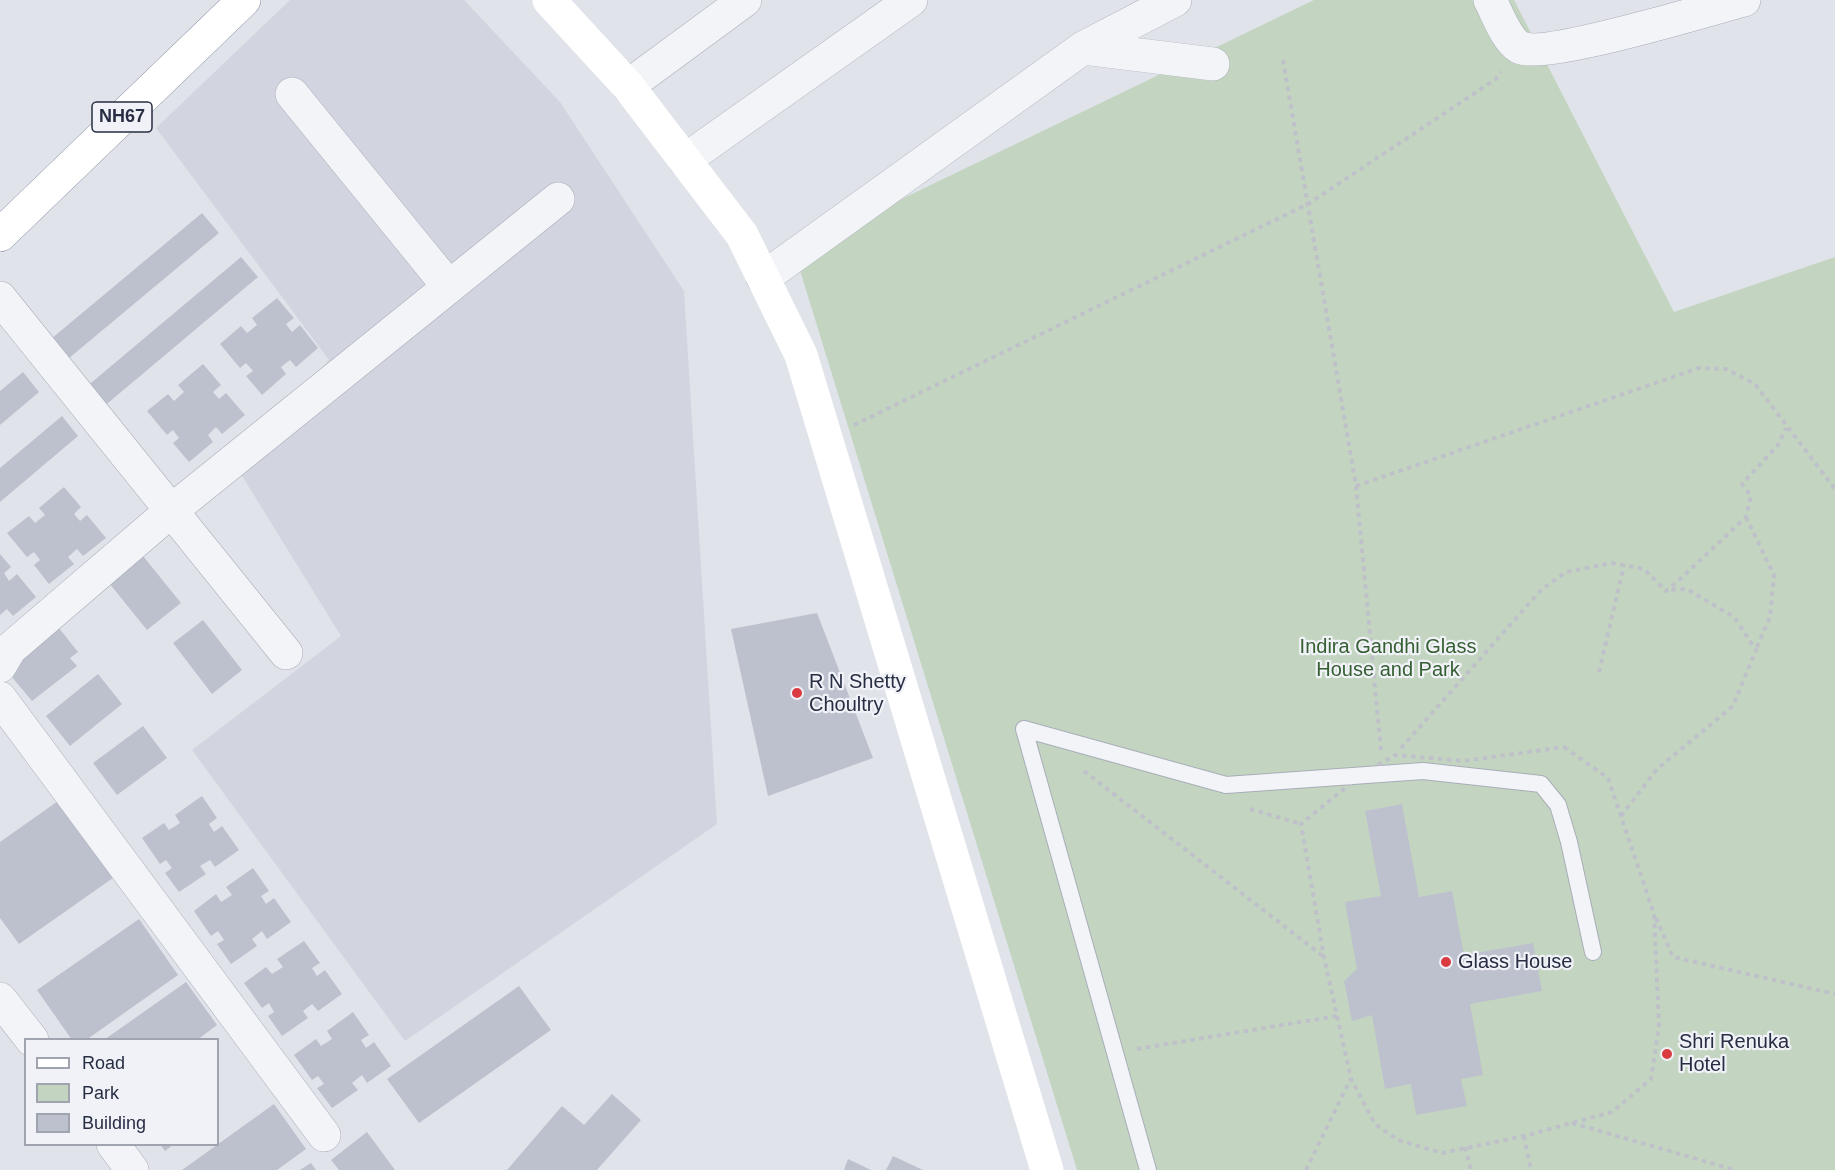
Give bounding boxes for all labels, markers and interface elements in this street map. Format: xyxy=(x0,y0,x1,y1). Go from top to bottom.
road number: NH67 xyxy=(92,102,152,132)
park label: Indira Gandhi Glass House and Park xyxy=(1300,635,1476,682)
place label: R N Shetty Choultry xyxy=(809,670,906,717)
marker: R N Shetty Choultry xyxy=(790,686,804,700)
place label: Glass House xyxy=(1458,950,1572,974)
marker: Glass House xyxy=(1439,955,1453,969)
place label: Shri Renuka Hotel xyxy=(1679,1030,1789,1077)
legend xyxy=(24,1038,219,1146)
marker: Shri Renuka Hotel xyxy=(1660,1047,1674,1061)
text: Road xyxy=(82,1053,125,1073)
text: Park xyxy=(82,1083,119,1103)
text: Building xyxy=(82,1113,146,1133)

